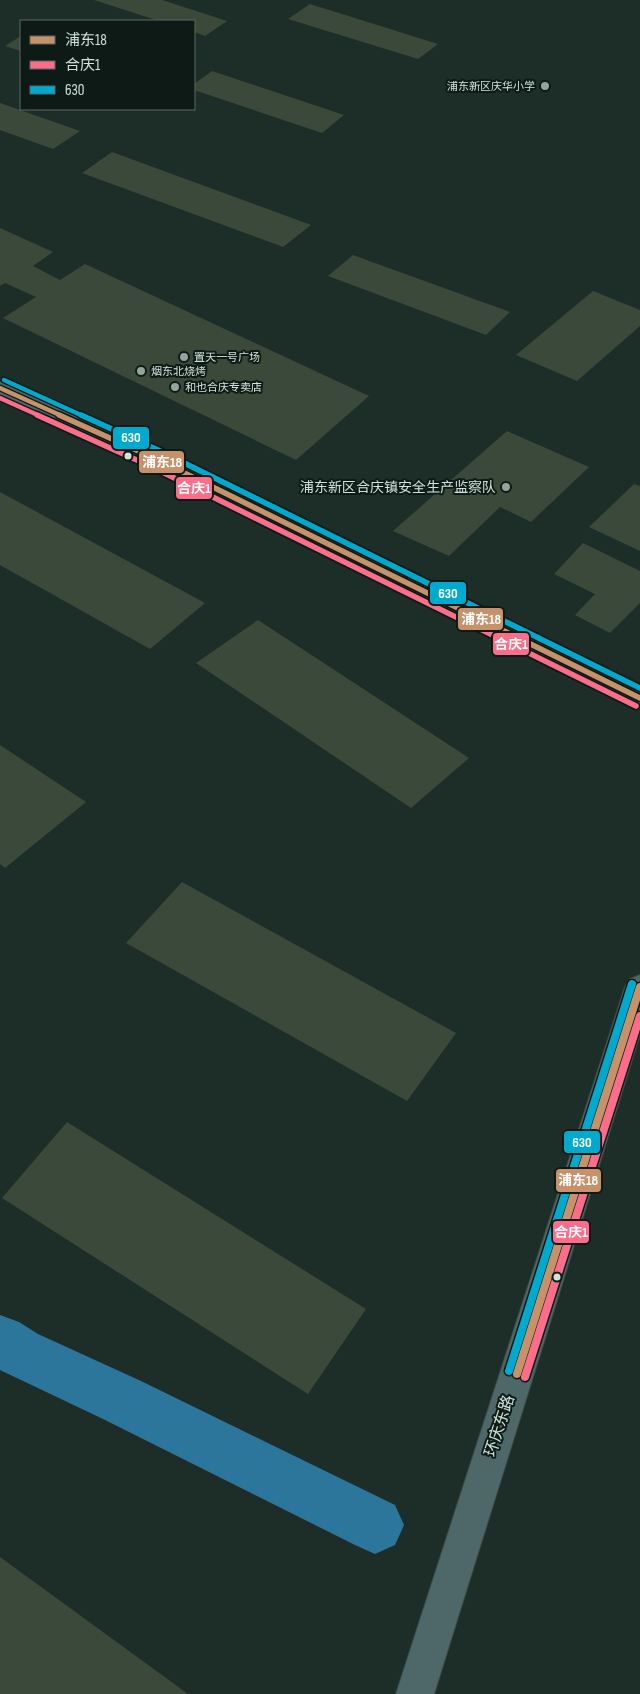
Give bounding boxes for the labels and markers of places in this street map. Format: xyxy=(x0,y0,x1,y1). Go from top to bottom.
place label: 浦东新区庆华小学 xyxy=(447,80,535,93)
marker: 浦东新区庆华小学 xyxy=(539,80,551,92)
marker: 置天一号广场 xyxy=(178,351,190,363)
place label: 置天一号广场 xyxy=(194,351,260,364)
marker: 烟东北烧烤 xyxy=(135,365,147,377)
place label: 烟东北烧烤 xyxy=(151,365,206,378)
marker: 和也合庆专卖店 xyxy=(169,381,181,393)
place label: 和也合庆专卖店 xyxy=(185,381,262,394)
unlabelled marker xyxy=(123,451,133,461)
place label: 浦东新区合庆镇安全生产监察队 xyxy=(300,479,496,496)
marker: 浦东新区合庆镇安全生产监察队 xyxy=(500,481,512,493)
unlabelled marker xyxy=(552,1272,562,1282)

